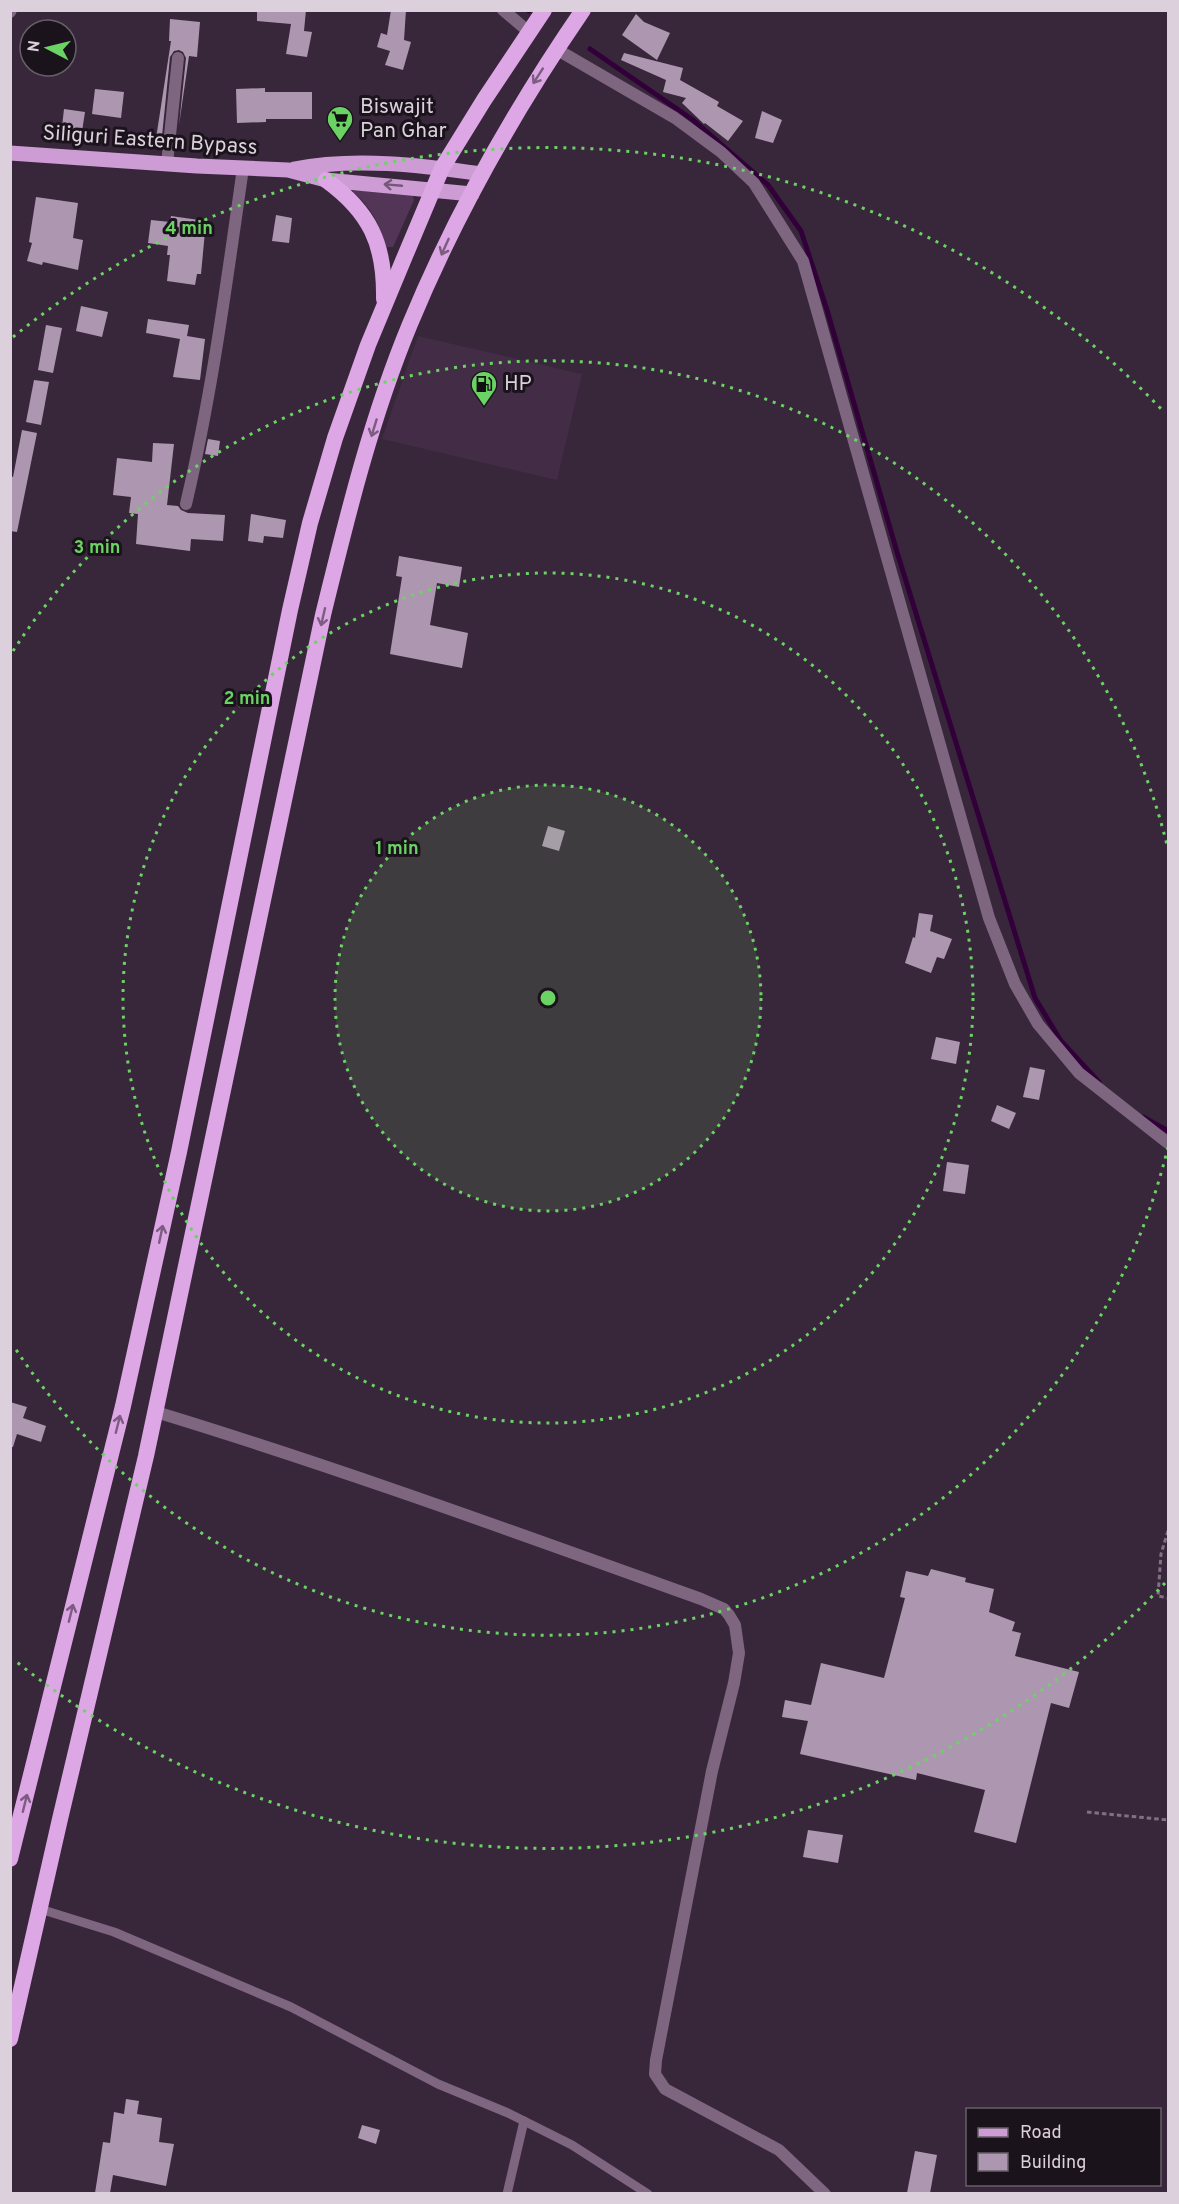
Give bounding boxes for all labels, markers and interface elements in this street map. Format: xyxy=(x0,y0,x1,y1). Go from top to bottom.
north arrow xyxy=(18,18,78,78)
text: N xyxy=(24,39,46,53)
one-way arrow xyxy=(532,67,544,84)
place label: Biswajit Pan Ghar xyxy=(360,94,447,145)
supermarket icon: Biswajit Pan Ghar xyxy=(325,104,355,142)
street label: Siliguri Eastern Bypass xyxy=(42,120,258,162)
one-way arrow xyxy=(383,180,403,191)
text: 4 min xyxy=(165,218,213,241)
one-way arrow xyxy=(438,238,449,256)
fuel station icon: HP xyxy=(469,369,499,407)
place label: HP xyxy=(504,371,532,398)
one-way arrow xyxy=(368,418,379,437)
text: 3 min xyxy=(74,537,120,560)
one-way arrow xyxy=(317,607,329,626)
text: 2 min xyxy=(223,688,271,711)
text: 1 min xyxy=(375,838,419,861)
centre of rings xyxy=(538,988,558,1008)
one-way arrow xyxy=(156,1224,167,1244)
one-way arrow xyxy=(113,1415,125,1434)
one-way arrow xyxy=(66,1604,78,1623)
one-way arrow xyxy=(19,1793,31,1812)
legend xyxy=(966,2108,1161,2186)
text: Road xyxy=(1020,2122,1062,2145)
text: Building xyxy=(1020,2152,1086,2175)

